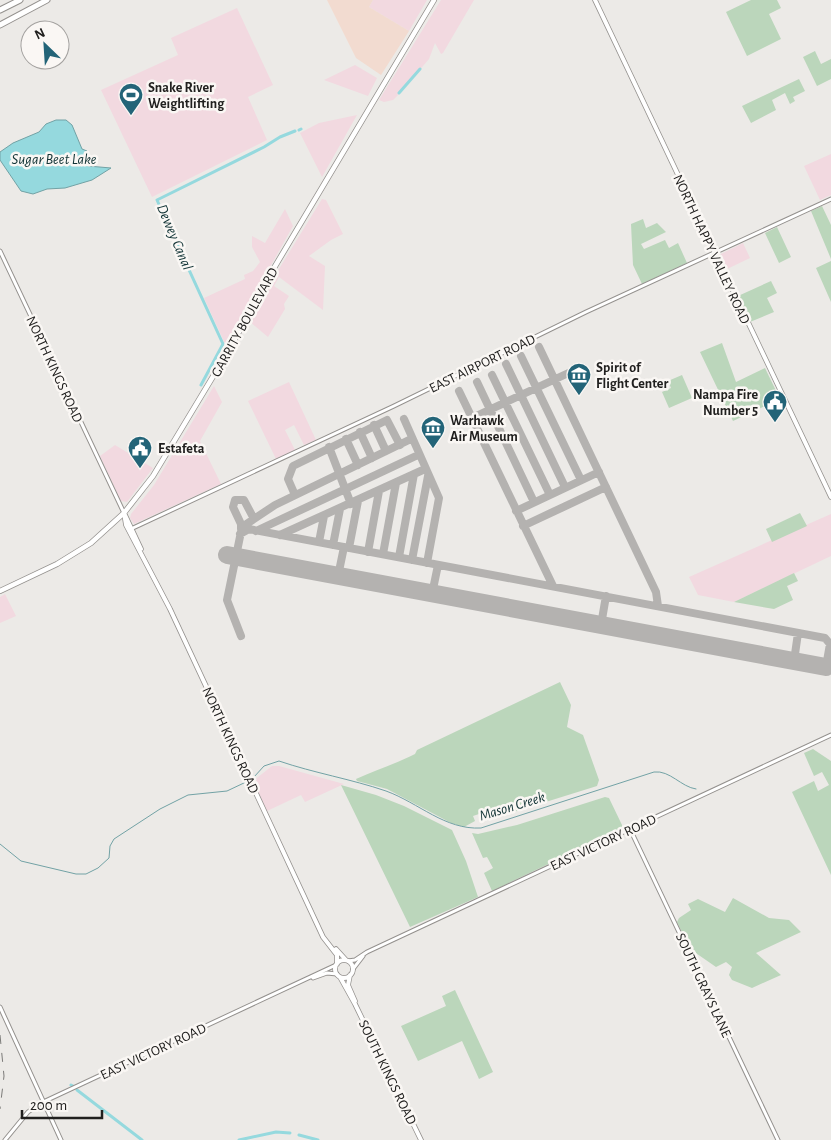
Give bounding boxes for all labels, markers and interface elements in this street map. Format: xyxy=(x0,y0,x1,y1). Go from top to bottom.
north arrow xyxy=(20,20,70,70)
text: N xyxy=(33,26,47,43)
place label: Snake River Weightlifting xyxy=(148,81,225,111)
sports icon: Snake River Weightlifting xyxy=(118,82,144,116)
water label: Sugar Beet Lake xyxy=(11,152,97,167)
street label: NORTH HAPPY VALLEY ROAD xyxy=(670,173,752,326)
water label: Dewey Canal xyxy=(154,202,195,273)
street label: GARRITY BOULEVARD xyxy=(209,266,281,379)
street label: NORTH KINGS ROAD xyxy=(23,314,85,425)
street label: EAST AIRPORT ROAD xyxy=(427,332,538,396)
place label: Spirit of Flight Center xyxy=(596,361,668,391)
museum icon: Spirit of Flight Center xyxy=(566,362,592,396)
place label: Nampa Fire Number 5 xyxy=(693,388,758,418)
public building icon: Nampa Fire Number 5 xyxy=(762,389,788,423)
place label: Warhawk Air Museum xyxy=(450,414,518,444)
museum icon: Warhawk Air Museum xyxy=(420,415,446,449)
public building icon: Estafeta xyxy=(127,435,153,469)
place label: Estafeta xyxy=(158,442,205,456)
street label: NORTH KINGS ROAD xyxy=(199,685,261,796)
water label: Mason Creek xyxy=(477,789,547,824)
street label: EAST VICTORY ROAD xyxy=(548,812,658,874)
street label: SOUTH GRAYS LANE xyxy=(673,931,733,1040)
street label: SOUTH KINGS ROAD xyxy=(356,1018,418,1127)
street label: EAST VICTORY ROAD xyxy=(98,1021,208,1083)
scale bar xyxy=(22,1088,102,1120)
text: 200 m xyxy=(30,1098,67,1113)

